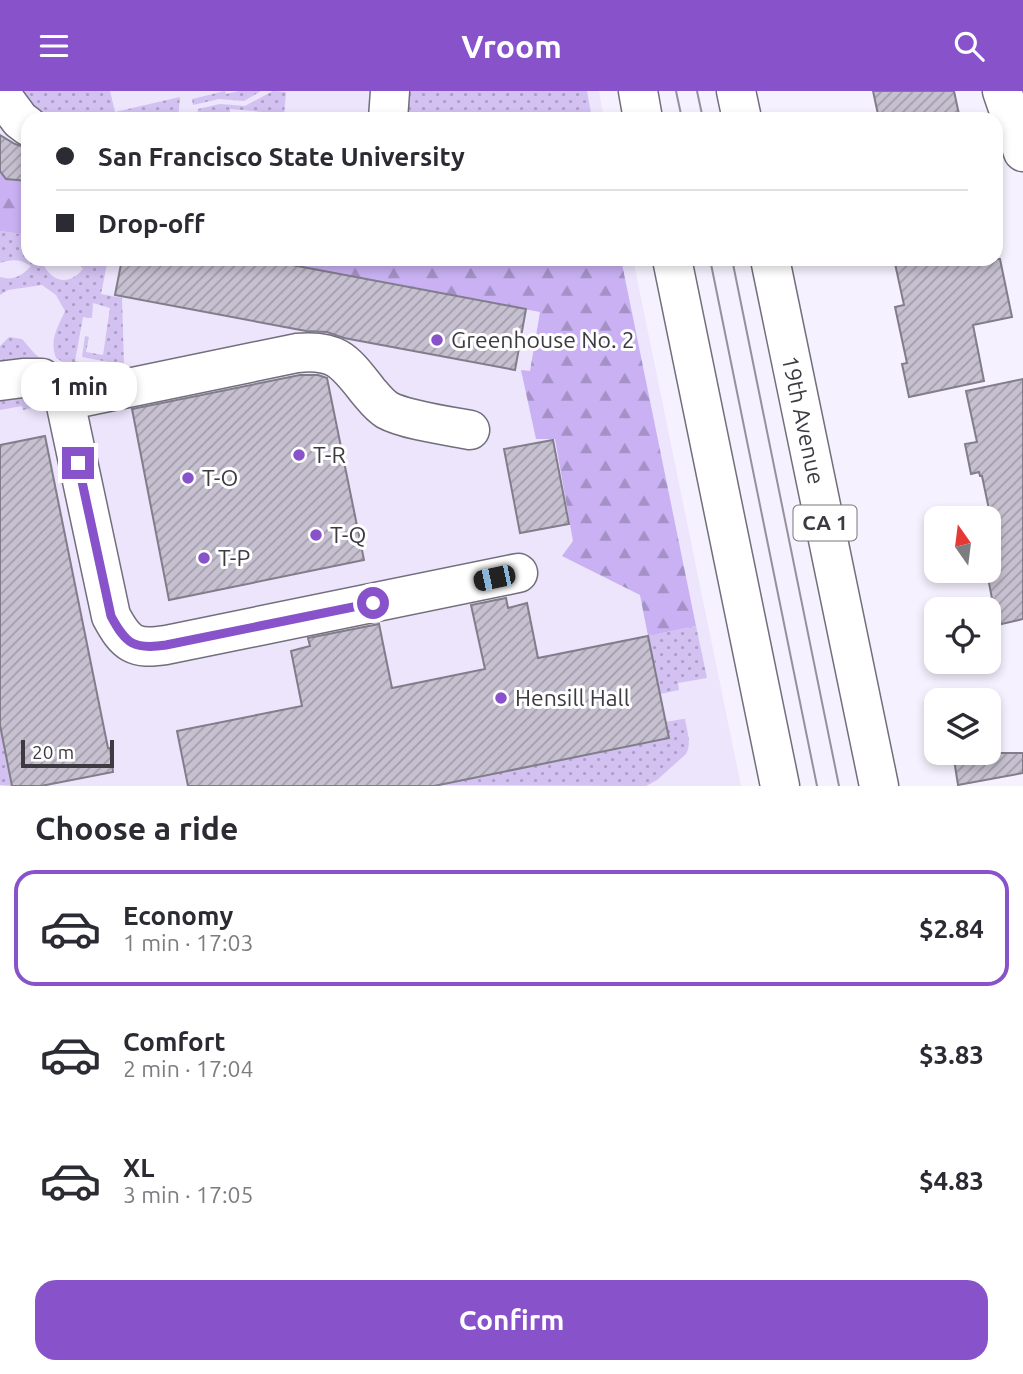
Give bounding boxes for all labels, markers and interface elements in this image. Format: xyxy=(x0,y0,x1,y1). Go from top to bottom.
icon: menu xyxy=(35,27,73,65)
icon: search xyxy=(950,27,988,65)
text: Vroom xyxy=(461,28,562,64)
text: San Francisco State University xyxy=(98,142,465,171)
text: Drop-off xyxy=(98,209,205,238)
place label: Greenhouse No. 2 xyxy=(451,327,635,352)
marker: Greenhouse No. 2 xyxy=(429,332,445,348)
street label: 19th Avenue xyxy=(778,353,829,487)
callout: 1 min xyxy=(20,361,136,411)
text: 1 min xyxy=(50,374,108,399)
place label: T-R xyxy=(313,442,346,467)
route end xyxy=(62,447,94,479)
marker: T-R xyxy=(291,447,307,463)
place label: T-O xyxy=(202,465,238,490)
marker: T-O xyxy=(180,470,196,486)
road number: CA 1 xyxy=(794,505,856,541)
north arrow xyxy=(924,506,1001,583)
map controls xyxy=(924,506,1001,765)
place label: T-Q xyxy=(330,522,366,547)
marker: T-Q xyxy=(308,527,324,543)
place label: T-P xyxy=(218,545,250,570)
marker: T-P xyxy=(196,550,212,566)
car xyxy=(472,563,517,593)
route start xyxy=(357,587,389,619)
button: locate xyxy=(924,597,1001,674)
place label: Hensill Hall xyxy=(515,685,630,710)
button: layers xyxy=(924,688,1001,765)
marker: Hensill Hall xyxy=(493,690,509,706)
scale bar xyxy=(21,737,114,769)
text: 20 m xyxy=(32,741,74,763)
text: Choose a ride xyxy=(35,810,238,846)
icon: car xyxy=(39,897,102,960)
text: Economy xyxy=(123,901,233,930)
text: $2.84 xyxy=(919,914,984,943)
text: 1 min · 17:03 xyxy=(123,930,254,955)
icon: car xyxy=(39,1023,102,1086)
text: Comfort xyxy=(123,1027,226,1056)
text: $3.83 xyxy=(919,1040,984,1069)
text: 2 min · 17:04 xyxy=(123,1056,254,1081)
icon: car xyxy=(39,1149,102,1212)
text: XL xyxy=(123,1153,154,1182)
text: $4.83 xyxy=(919,1166,984,1195)
text: 3 min · 17:05 xyxy=(123,1182,254,1207)
button: Confirm xyxy=(35,1280,988,1360)

